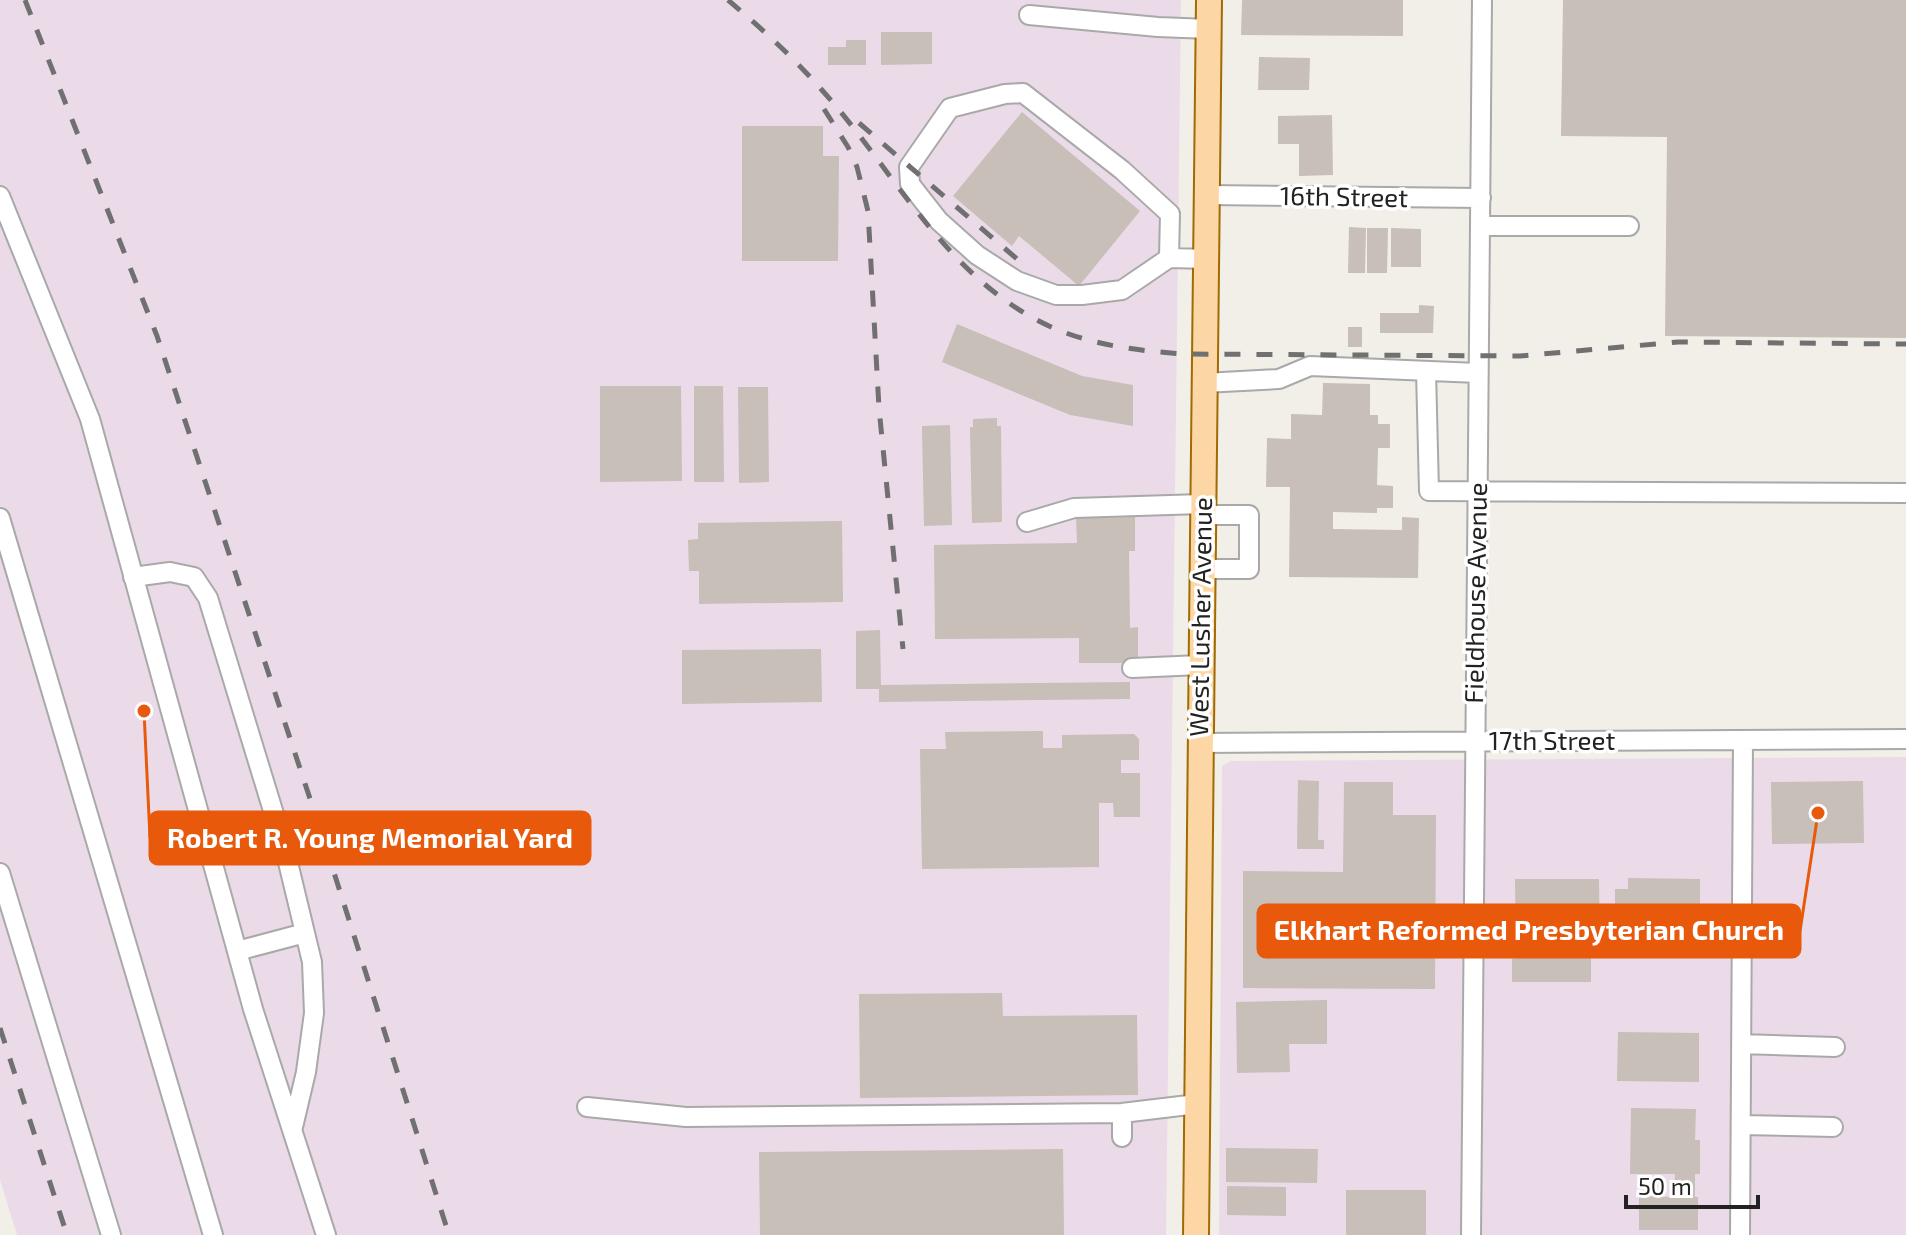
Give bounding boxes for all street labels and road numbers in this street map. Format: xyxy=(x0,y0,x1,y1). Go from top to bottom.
street label: 16th Street xyxy=(1280,179,1409,212)
street label: Fieldhouse Avenue xyxy=(1457,482,1492,704)
street label: West Lusher Avenue xyxy=(1182,497,1217,737)
street label: 17th Street xyxy=(1489,724,1615,755)

